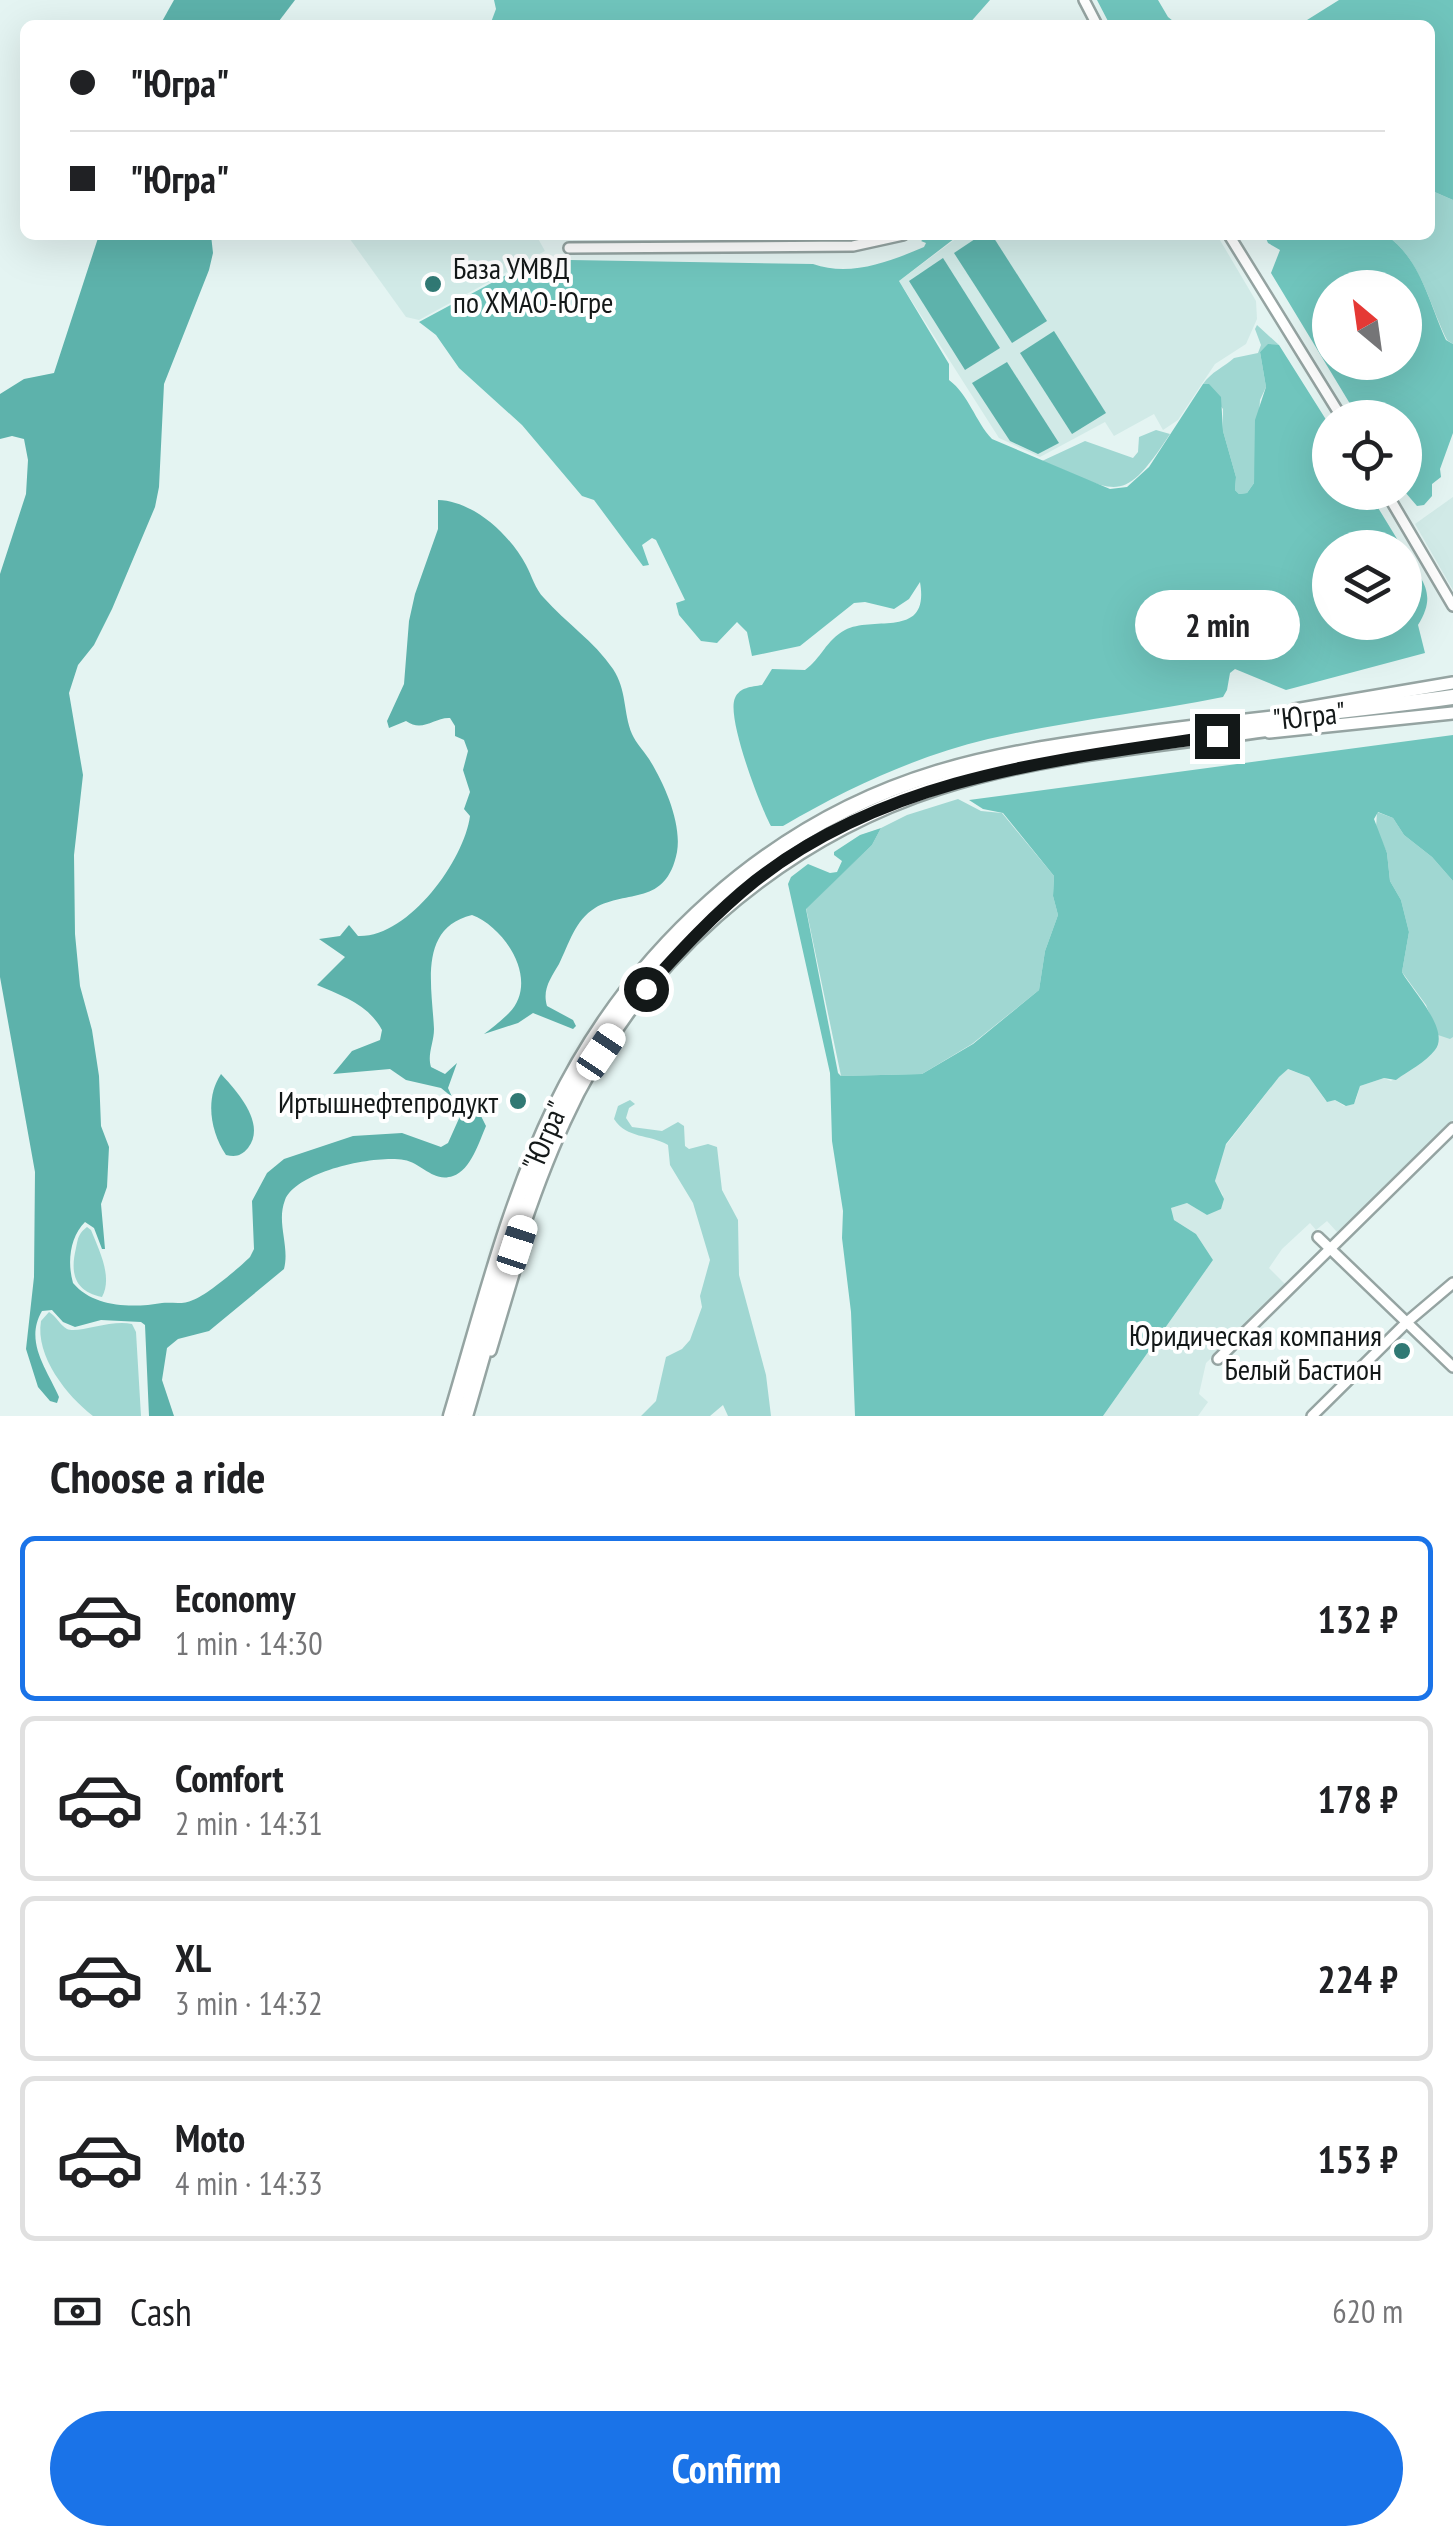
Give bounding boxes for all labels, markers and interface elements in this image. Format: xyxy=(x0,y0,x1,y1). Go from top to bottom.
text: "Югра" xyxy=(130,58,229,107)
text: "Югра" xyxy=(130,154,229,203)
place label: База УМВД по ХМАО-Югре xyxy=(453,248,613,321)
north arrow xyxy=(1312,270,1422,380)
map controls xyxy=(1312,270,1422,640)
marker: База УМВД по ХМАО-Югре xyxy=(422,273,444,295)
button: locate xyxy=(1312,400,1422,510)
button: layers xyxy=(1312,530,1422,640)
callout: 2 min xyxy=(1134,591,1300,661)
text: 2 min xyxy=(1185,604,1250,646)
street label: "Югра" xyxy=(1271,692,1347,738)
route end xyxy=(1195,714,1240,759)
route start xyxy=(624,967,669,1012)
car xyxy=(572,1019,630,1085)
place label: Иртышнефтепродукт xyxy=(278,1082,498,1121)
marker: Иртышнефтепродукт xyxy=(507,1090,529,1112)
street label: "Югра" xyxy=(512,1095,576,1177)
car xyxy=(493,1212,541,1278)
place label: Юридическая компания Белый Бастион xyxy=(1129,1315,1382,1388)
marker: Юридическая компания Белый Бастион xyxy=(1391,1340,1413,1362)
text: Choose a ride xyxy=(50,1447,265,1505)
text: Economy xyxy=(175,1573,295,1622)
icon: car xyxy=(55,1574,145,1664)
text: 132 ₽ xyxy=(1318,1594,1398,1643)
text: 1 min · 14:30 xyxy=(175,1622,323,1664)
text: Comfort xyxy=(175,1753,284,1802)
icon: car xyxy=(55,1754,145,1844)
text: 178 ₽ xyxy=(1318,1774,1398,1823)
text: 2 min · 14:31 xyxy=(175,1802,323,1844)
text: XL xyxy=(175,1933,211,1982)
icon: car xyxy=(55,1934,145,2024)
text: 224 ₽ xyxy=(1318,1954,1398,2003)
text: 3 min · 14:32 xyxy=(175,1982,323,2024)
text: Moto xyxy=(175,2113,245,2162)
icon: car xyxy=(55,2114,145,2204)
text: 153 ₽ xyxy=(1318,2134,1398,2183)
text: 4 min · 14:33 xyxy=(175,2162,323,2204)
icon: cash xyxy=(50,2284,105,2339)
text: Cash xyxy=(130,2287,192,2336)
text: 620 m xyxy=(1332,2290,1403,2332)
button: Confirm xyxy=(50,2411,1403,2526)

